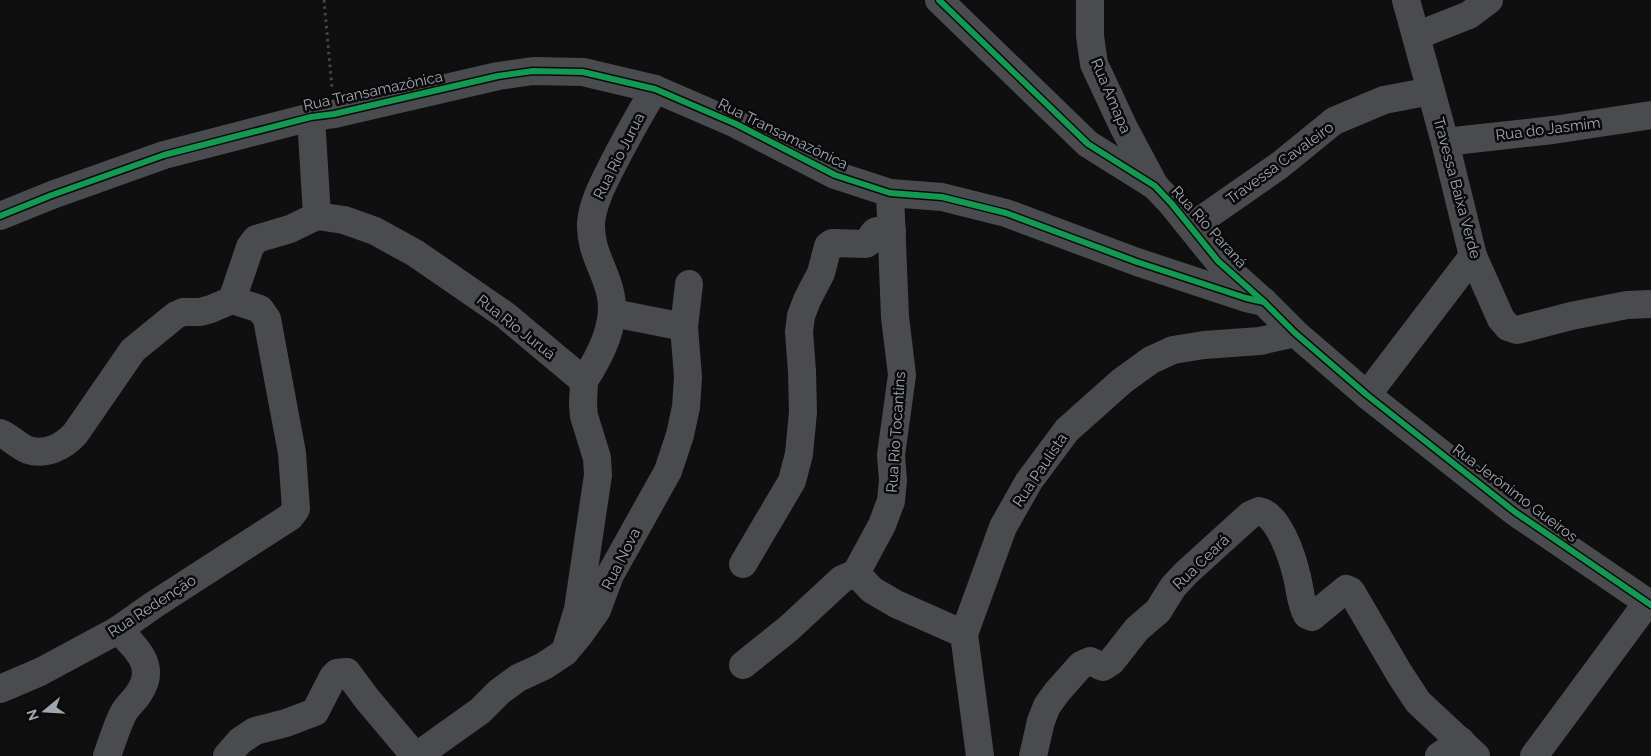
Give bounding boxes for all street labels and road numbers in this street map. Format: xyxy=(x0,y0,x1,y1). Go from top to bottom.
street label: Rua Amapa xyxy=(1087,56,1135,136)
street label: Rua Transamazônica xyxy=(302,67,444,115)
street label: Rua Transamazônica xyxy=(715,95,851,173)
street label: Rua Rio Jurua xyxy=(590,110,648,202)
street label: Rua do Jasmim xyxy=(1494,114,1602,144)
street label: Travessa Baixa Verde xyxy=(1429,115,1485,261)
street label: Travessa Cavaleiro xyxy=(1223,118,1337,208)
street label: Rua Rio Paraná xyxy=(1167,182,1251,272)
street label: Rua Rio Juruá xyxy=(473,291,559,363)
street label: Rua Rio Tocantins xyxy=(883,371,909,493)
street label: Rua Paulista xyxy=(1009,430,1071,510)
street label: Rua Jerônimo Gueiros xyxy=(1449,440,1581,546)
street label: Rua Nova xyxy=(598,525,644,593)
street label: Rua Ceará xyxy=(1169,531,1233,593)
street label: Rua Redenção xyxy=(105,571,199,641)

